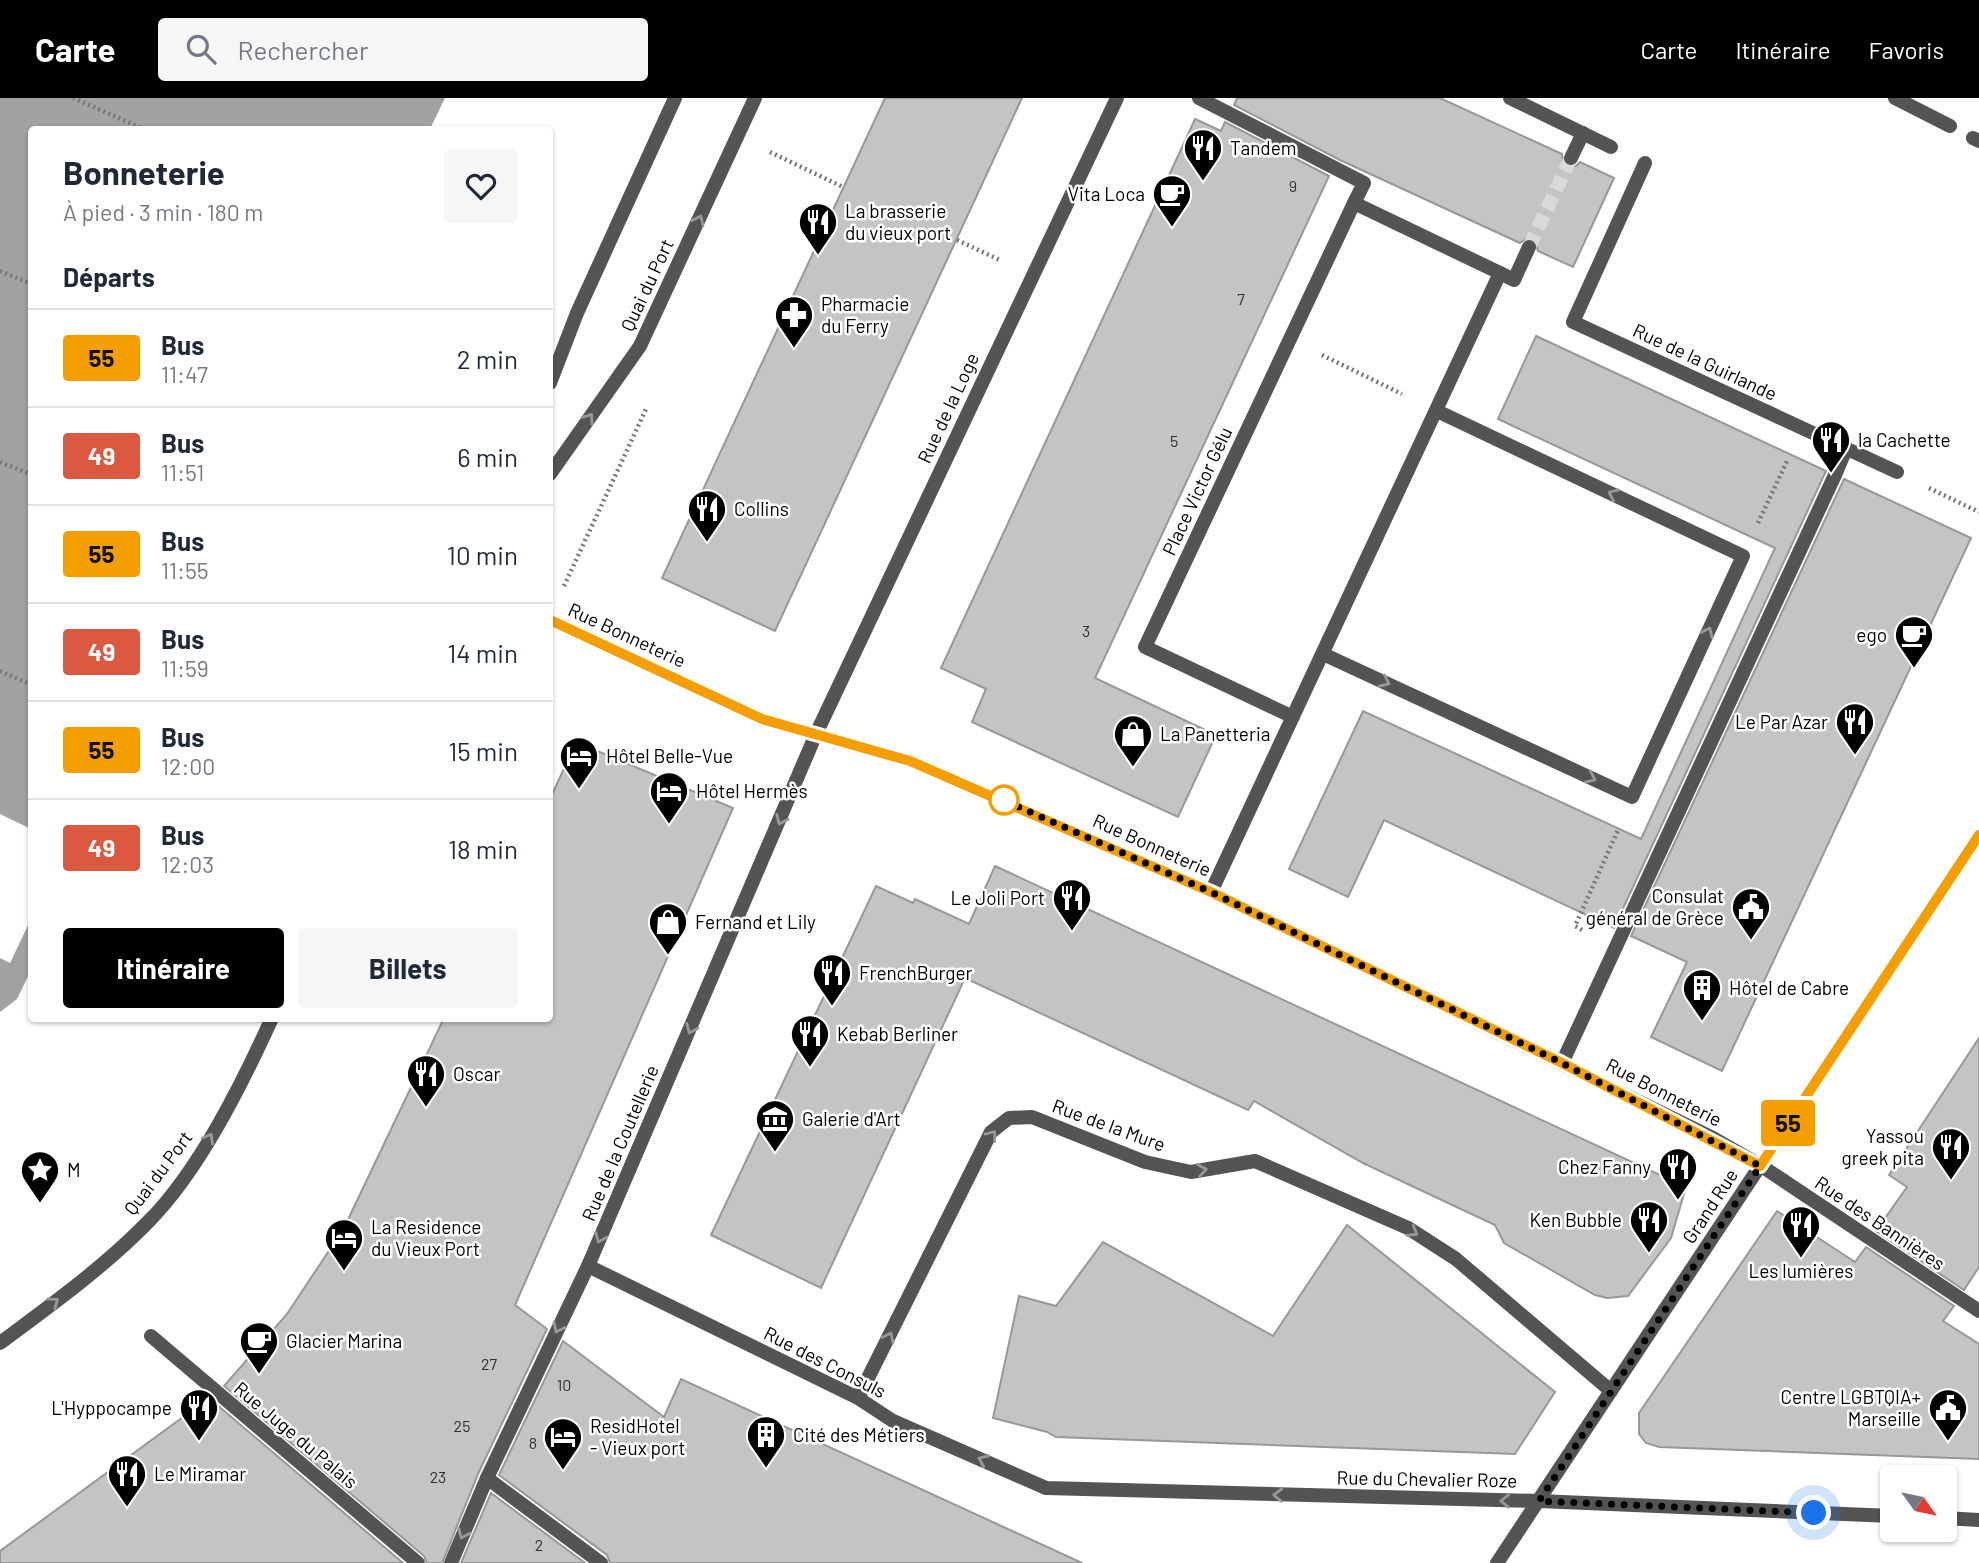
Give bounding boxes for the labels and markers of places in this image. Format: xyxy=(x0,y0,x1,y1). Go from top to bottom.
restaurant icon: Tandem xyxy=(1182,127,1224,182)
place label: Tandem xyxy=(1230,136,1297,159)
cafe icon: Vita Loca xyxy=(1151,173,1193,228)
place label: Vita Loca xyxy=(1068,182,1145,205)
place label: La brasserie du vieux port xyxy=(845,199,951,244)
restaurant icon: La brasserie du vieux port xyxy=(797,201,839,256)
place label: Pharmacie du Ferry xyxy=(821,292,909,337)
pharmacy icon: Pharmacie du Ferry xyxy=(773,294,815,349)
restaurant icon: la Cachette xyxy=(1810,419,1852,474)
place label: la Cachette xyxy=(1858,428,1951,451)
restaurant icon: Collins xyxy=(686,488,728,543)
place label: Collins xyxy=(734,497,789,520)
cafe icon: ego xyxy=(1893,614,1935,669)
place label: ego xyxy=(1856,623,1887,646)
restaurant icon: Le Par Azar xyxy=(1834,701,1876,756)
place label: Le Par Azar xyxy=(1735,710,1828,733)
shop icon: La Panetteria xyxy=(1112,713,1154,768)
place label: La Panetteria xyxy=(1160,722,1270,745)
hotel icon: Hôtel Belle-Vue xyxy=(558,735,600,790)
place label: Hôtel Belle-Vue xyxy=(606,744,733,767)
hotel icon: Hôtel Hermès xyxy=(648,770,690,825)
place label: Hôtel Hermès xyxy=(696,779,808,802)
unlabelled marker xyxy=(989,785,1019,815)
restaurant icon: Le Joli Port xyxy=(1051,877,1093,932)
place label: Consulat général de Grèce xyxy=(1586,884,1724,929)
place label: Le Joli Port xyxy=(951,886,1045,909)
public building icon: Consulat général de Grèce xyxy=(1730,886,1772,941)
shop icon: Fernand et Lily xyxy=(647,901,689,956)
place label: Fernand et Lily xyxy=(695,910,816,933)
restaurant icon: FrenchBurger xyxy=(811,952,853,1007)
place label: FrenchBurger xyxy=(859,961,973,984)
building icon: Hôtel de Cabre xyxy=(1681,967,1723,1022)
place label: Hôtel de Cabre xyxy=(1729,976,1849,999)
restaurant icon: Kebab Berliner xyxy=(789,1013,831,1068)
place label: Kebab Berliner xyxy=(837,1022,958,1045)
restaurant icon: Oscar xyxy=(405,1053,447,1108)
place label: Oscar xyxy=(453,1062,501,1085)
museum icon: Galerie d'Art xyxy=(754,1098,796,1153)
place label: Galerie d'Art xyxy=(802,1107,901,1130)
place label: Yassou greek pita xyxy=(1841,1124,1924,1169)
restaurant icon: Yassou greek pita xyxy=(1930,1126,1972,1181)
restaurant icon: Chez Fanny xyxy=(1657,1146,1699,1201)
place icon: M xyxy=(19,1149,61,1204)
place label: Chez Fanny xyxy=(1558,1155,1651,1178)
place label: M xyxy=(67,1158,81,1181)
restaurant icon: Ken Bubble xyxy=(1628,1199,1670,1254)
restaurant icon: Les lumières xyxy=(1780,1204,1822,1259)
place label: Ken Bubble xyxy=(1529,1208,1622,1231)
place label: La Residence du Vieux Port xyxy=(371,1215,481,1260)
hotel icon: La Residence du Vieux Port xyxy=(323,1217,365,1272)
place label: Les lumières xyxy=(1749,1259,1853,1282)
cafe icon: Glacier Marina xyxy=(238,1320,280,1375)
place label: Glacier Marina xyxy=(286,1329,402,1352)
place label: Centre LGBTQIA+ Marseille xyxy=(1781,1385,1921,1430)
restaurant icon: L'Hyppocampe xyxy=(178,1387,220,1442)
public building icon: Centre LGBTQIA+ Marseille xyxy=(1927,1387,1969,1442)
place label: L'Hyppocampe xyxy=(51,1396,172,1419)
place label: ResidHotel - Vieux port xyxy=(590,1414,685,1459)
building icon: Cité des Métiers xyxy=(745,1414,787,1469)
hotel icon: ResidHotel - Vieux port xyxy=(542,1416,584,1471)
place label: Cité des Métiers xyxy=(793,1423,925,1446)
restaurant icon: Le Miramar xyxy=(106,1453,148,1508)
place label: Le Miramar xyxy=(154,1462,246,1485)

